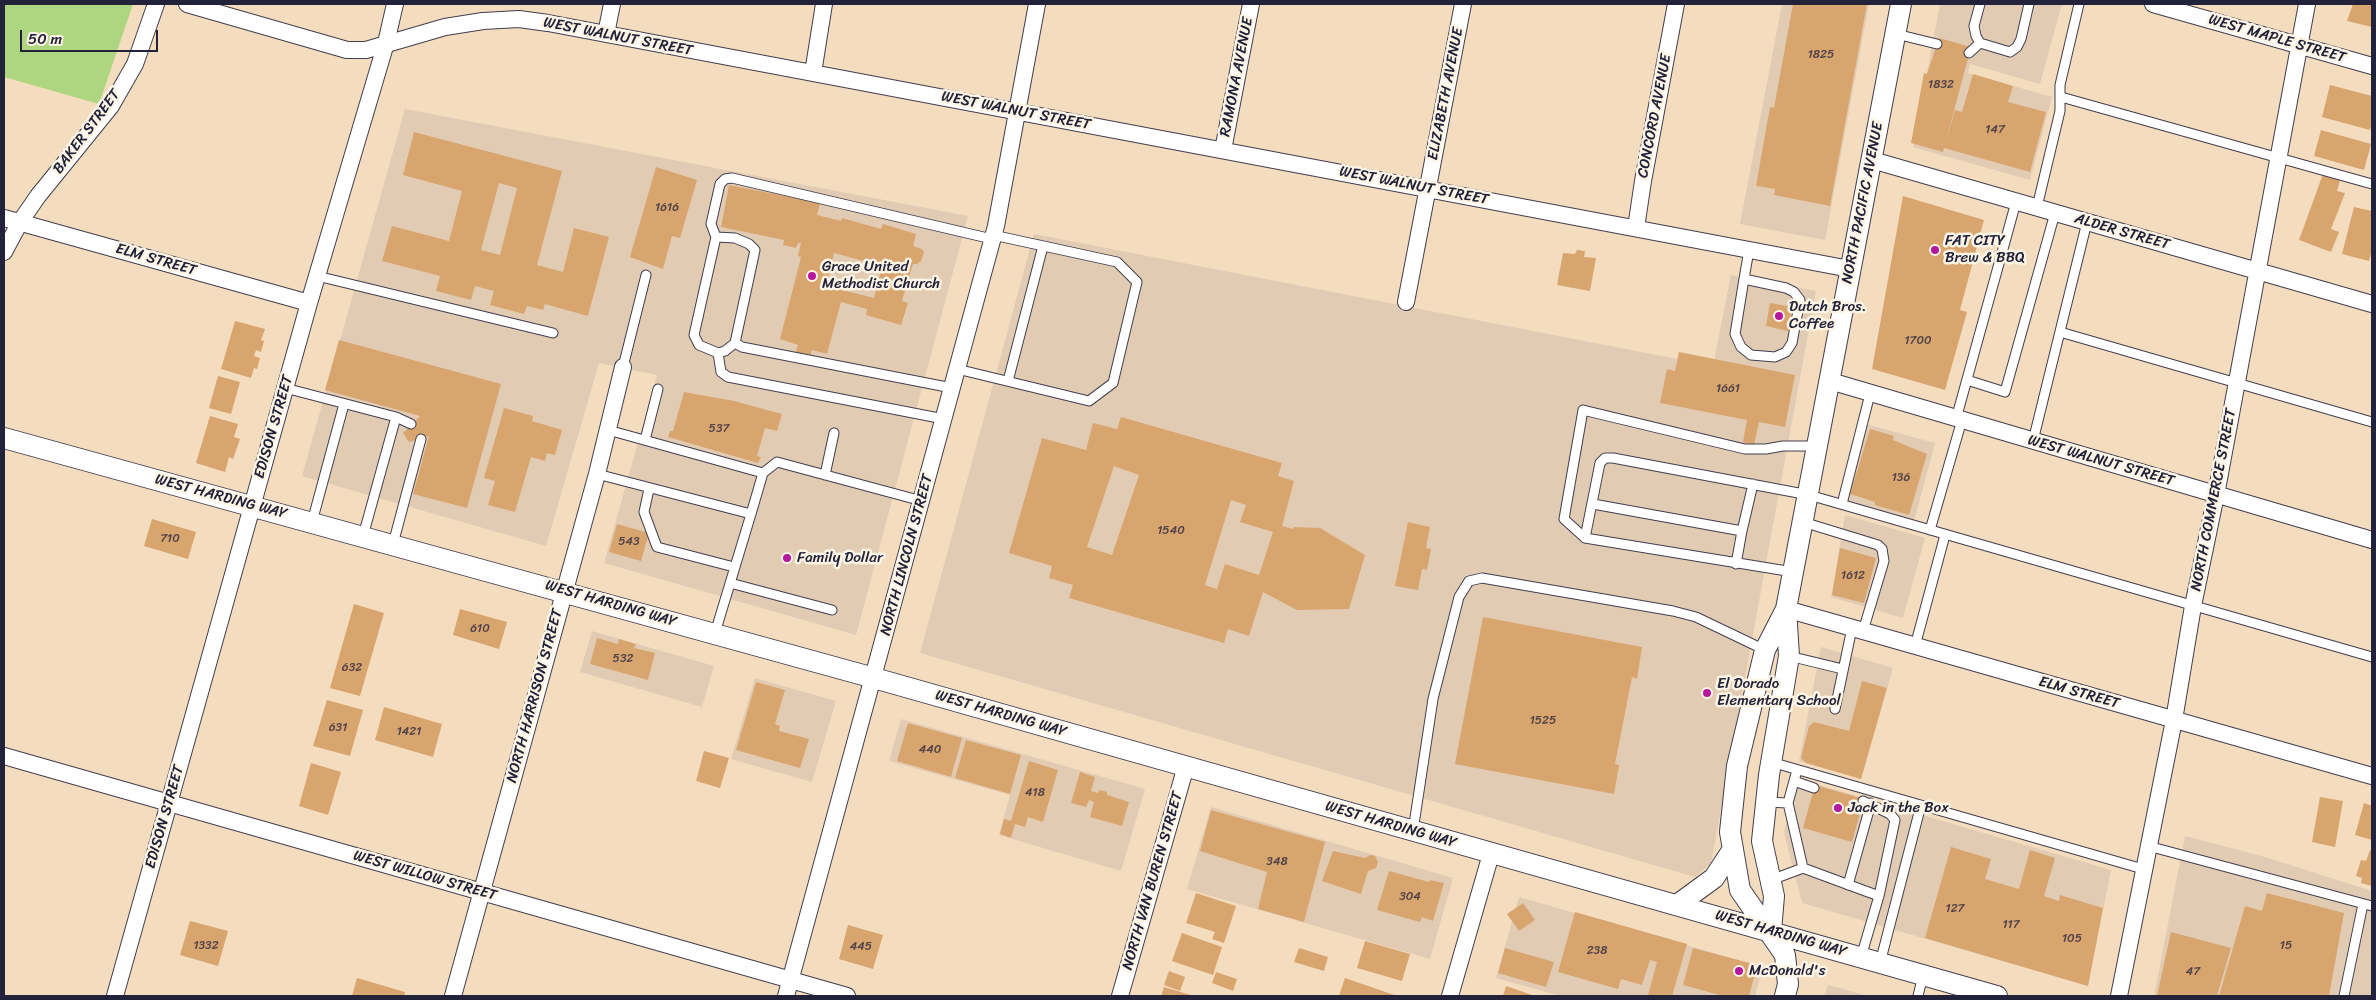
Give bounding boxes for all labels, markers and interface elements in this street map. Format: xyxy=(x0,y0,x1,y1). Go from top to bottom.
street label: WEST MAPLE STREET xyxy=(2206,11,2348,67)
street label: WEST WALNUT STREET xyxy=(542,14,694,60)
street label: RAMONA AVENUE xyxy=(1217,16,1257,138)
scale bar xyxy=(22,20,160,52)
text: 50 m xyxy=(28,26,62,52)
street label: ELIZABETH AVENUE xyxy=(1424,26,1468,162)
house number: 1825 xyxy=(1808,48,1834,62)
street label: CONCORD AVENUE xyxy=(1634,53,1676,179)
house number: 1832 xyxy=(1928,78,1954,92)
street label: BAKER STREET xyxy=(49,86,125,178)
street label: WEST WALNUT STREET xyxy=(940,88,1092,134)
street label: NORTH PACIFIC AVENUE xyxy=(1838,121,1888,285)
house number: 147 xyxy=(1985,123,2005,137)
street label: WEST WALNUT STREET xyxy=(1338,163,1490,209)
house number: 1616 xyxy=(655,201,679,215)
street label: ALDER STREET xyxy=(2072,210,2172,254)
place label: FAT CITY Brew & BBQ xyxy=(1945,232,2025,267)
street label: ELM STREET xyxy=(113,240,199,280)
marker: FAT CITY Brew & BBQ xyxy=(1929,244,1941,256)
place label: Grace United Methodist Church xyxy=(822,258,940,293)
marker: Grace United Methodist Church xyxy=(806,270,818,282)
place label: Dutch Bros. Coffee xyxy=(1789,298,1866,333)
marker: Dutch Bros. Coffee xyxy=(1773,310,1785,322)
house number: 1700 xyxy=(1904,334,1932,348)
street label: EDISON STREET xyxy=(251,373,297,481)
house number: 1661 xyxy=(1716,382,1740,396)
street label: NORTH COMMERCE STREET xyxy=(2187,407,2241,593)
house number: 537 xyxy=(709,422,729,436)
street label: WEST WALNUT STREET xyxy=(2026,431,2176,491)
street label: WEST HARDING WAY xyxy=(153,471,289,523)
house number: 136 xyxy=(1892,471,1910,485)
street label: NORTH LINCOLN STREET xyxy=(877,473,937,637)
house number: 1540 xyxy=(1157,524,1185,538)
house number: 710 xyxy=(160,532,180,546)
house number: 543 xyxy=(618,535,640,549)
place label: Family Dollar xyxy=(797,549,883,567)
marker: Family Dollar xyxy=(781,552,793,564)
house number: 1612 xyxy=(1841,569,1865,583)
street label: WEST HARDING WAY xyxy=(543,577,679,631)
street label: NORTH HARRISON STREET xyxy=(503,607,567,785)
house number: 610 xyxy=(470,622,490,636)
house number: 532 xyxy=(613,652,633,666)
house number: 632 xyxy=(342,661,362,675)
street label: ELM STREET xyxy=(2036,673,2122,713)
place label: El Dorado Elementary School xyxy=(1717,675,1841,710)
street label: WEST HARDING WAY xyxy=(933,687,1069,741)
marker: El Dorado Elementary School xyxy=(1701,687,1713,699)
house number: 1525 xyxy=(1530,714,1556,728)
house number: 631 xyxy=(329,721,347,735)
house number: 1421 xyxy=(397,725,421,739)
house number: 440 xyxy=(919,743,941,757)
street label: EDISON STREET xyxy=(142,763,188,871)
house number: 418 xyxy=(1025,786,1045,800)
street label: NORTH VAN BUREN STREET xyxy=(1119,790,1187,972)
street label: WEST HARDING WAY xyxy=(1323,798,1459,852)
place label: Jack in the Box xyxy=(1848,799,1949,817)
marker: Jack in the Box xyxy=(1832,802,1844,814)
street label: WEST WILLOW STREET xyxy=(351,847,499,905)
house number: 348 xyxy=(1266,855,1288,869)
house number: 304 xyxy=(1399,890,1421,904)
house number: 127 xyxy=(1946,902,1964,916)
street label: WEST HARDING WAY xyxy=(1713,907,1849,961)
house number: 117 xyxy=(2002,918,2020,932)
house number: 105 xyxy=(2062,932,2082,946)
house number: 1332 xyxy=(193,939,219,953)
house number: 15 xyxy=(2280,939,2292,953)
house number: 445 xyxy=(850,940,872,954)
house number: 238 xyxy=(1587,944,1607,958)
place label: McDonald's xyxy=(1749,962,1826,980)
marker: McDonald's xyxy=(1733,965,1745,977)
house number: 47 xyxy=(2186,965,2200,979)

